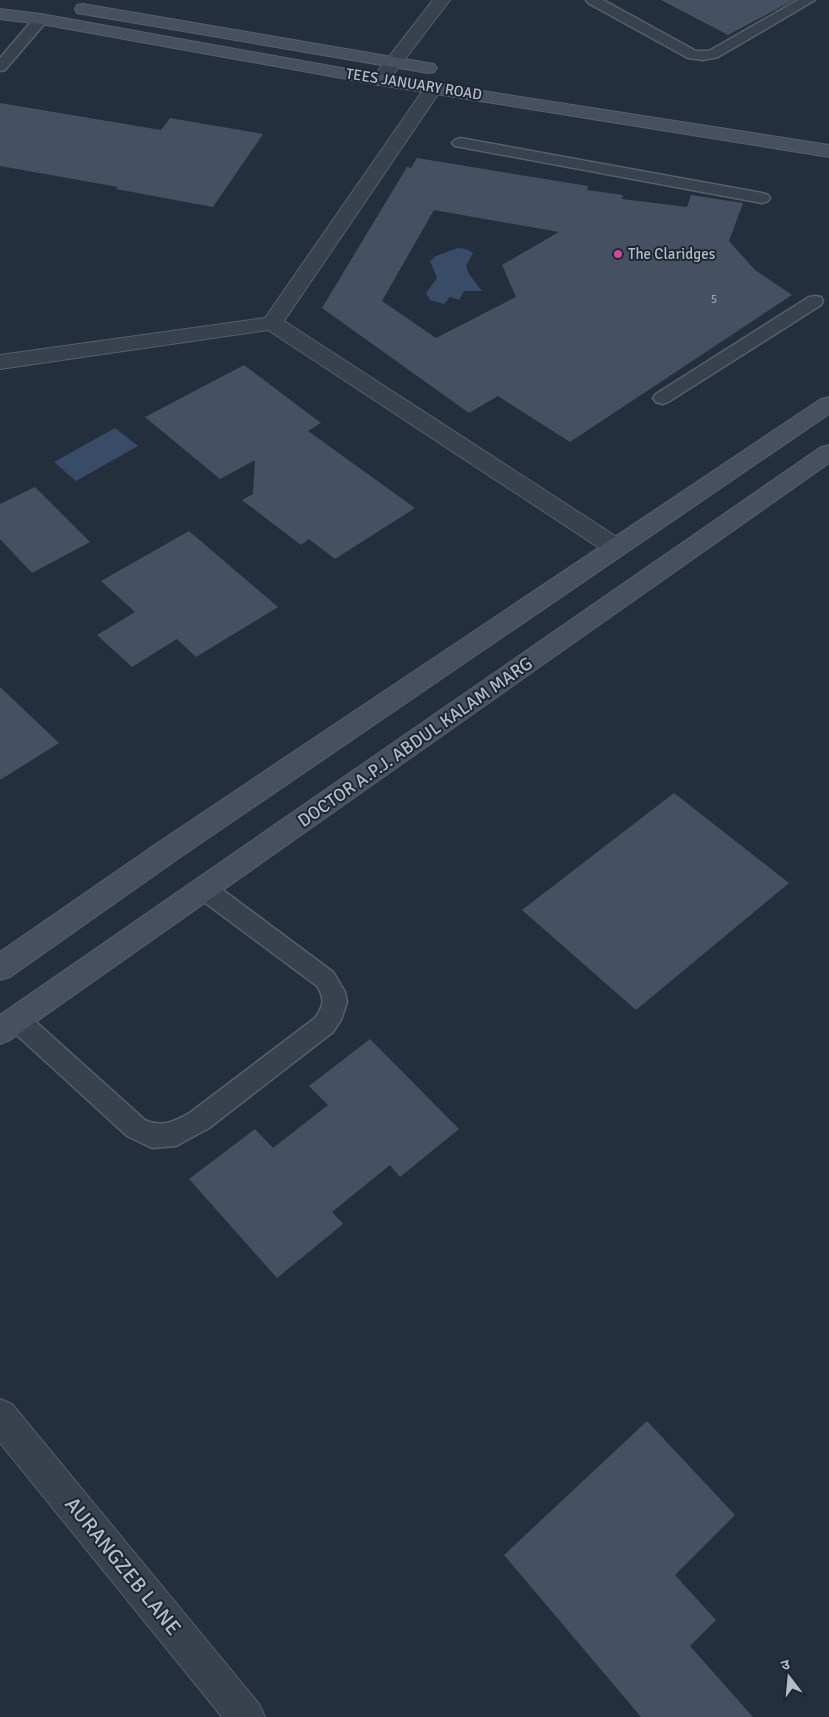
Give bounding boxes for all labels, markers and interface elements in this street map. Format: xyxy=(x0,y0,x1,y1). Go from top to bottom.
street label: TEES JANUARY ROAD xyxy=(345,64,483,104)
place label: The Claridges xyxy=(628,245,716,263)
marker: The Claridges xyxy=(612,248,624,260)
house number: 5 xyxy=(711,292,717,307)
street label: DOCTOR A.P.J. ABDUL KALAM MARG xyxy=(293,652,537,832)
street label: AURANGZEB LANE xyxy=(59,1492,187,1640)
north arrow xyxy=(764,1652,814,1702)
text: उ xyxy=(779,1655,793,1674)

